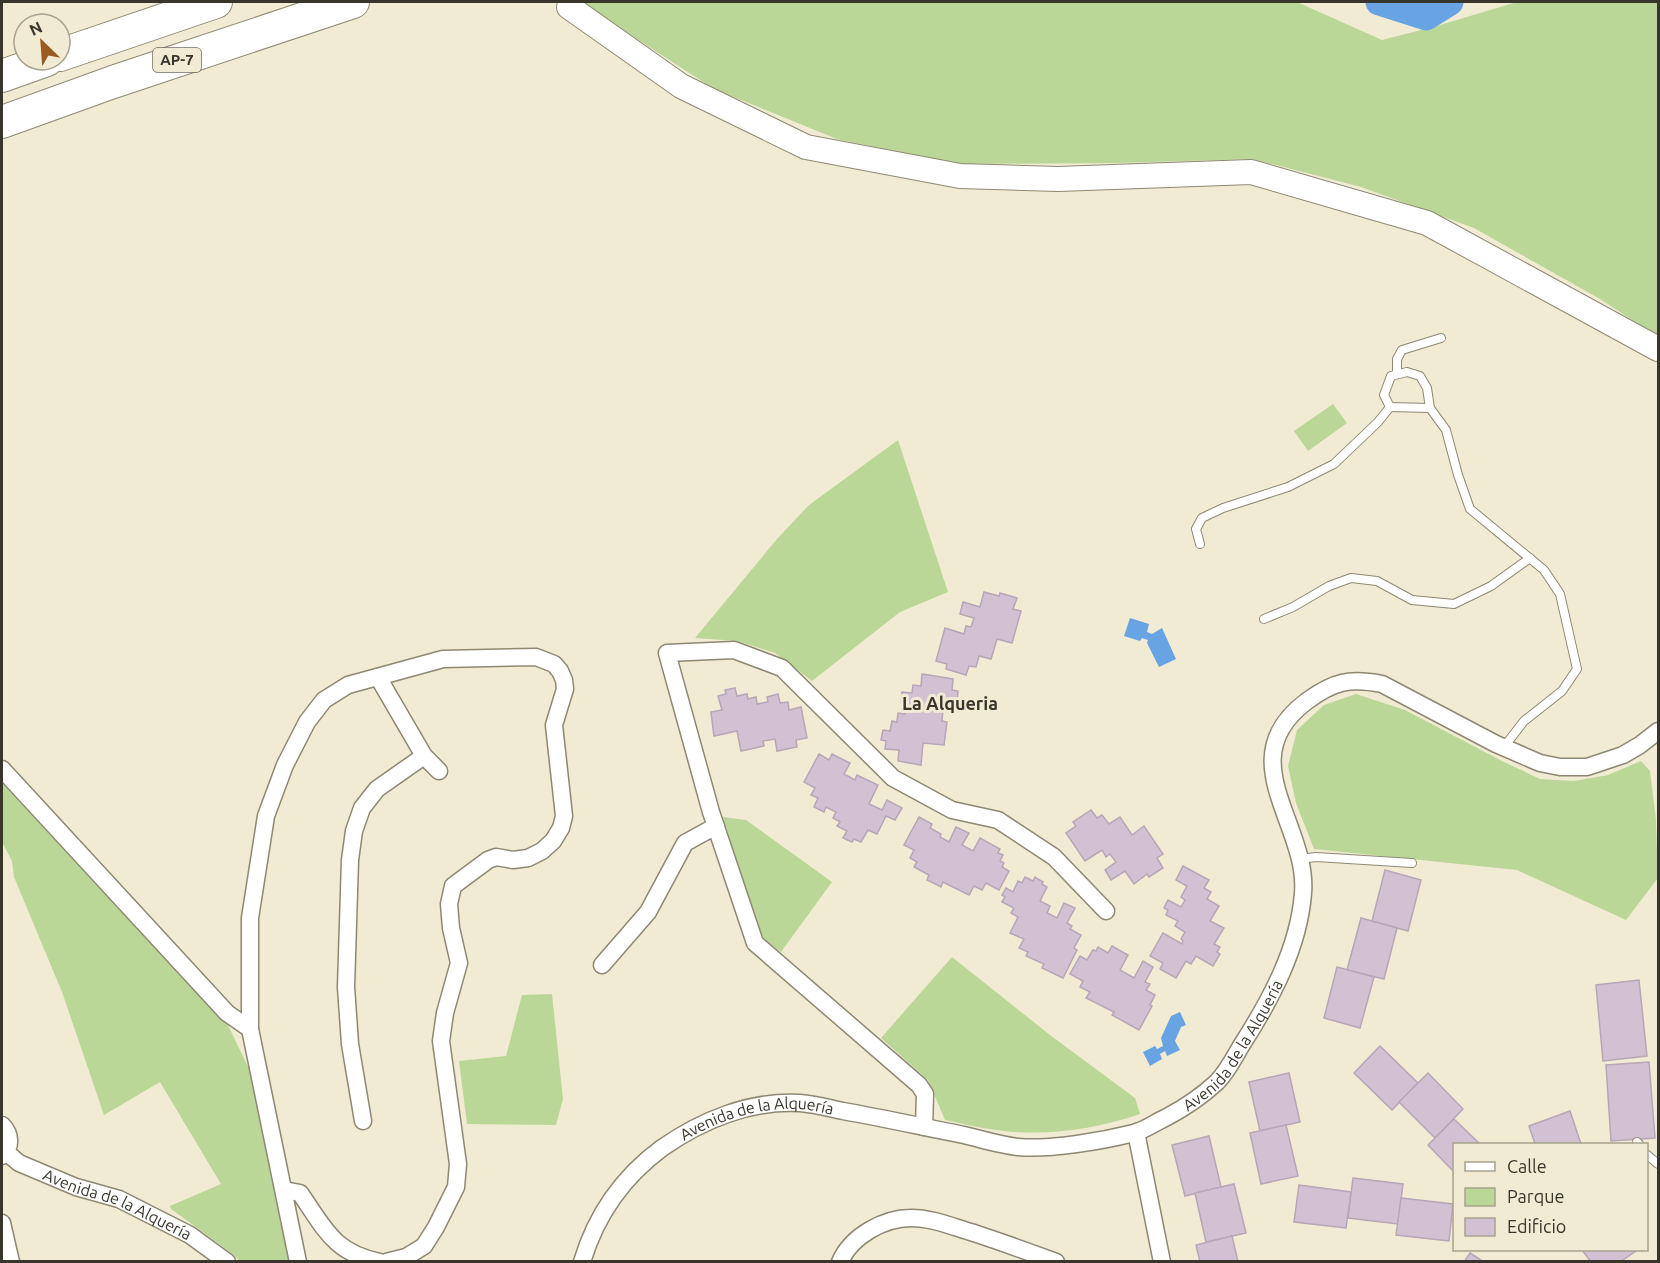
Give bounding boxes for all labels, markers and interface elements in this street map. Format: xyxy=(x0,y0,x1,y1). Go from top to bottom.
north arrow xyxy=(12,12,72,72)
text: N xyxy=(26,18,45,39)
road number: AP-7 xyxy=(153,48,201,72)
district label: La Alqueria xyxy=(902,693,998,713)
street label: Avenida de la Alquería xyxy=(1180,977,1286,1114)
street label: Avenida de la Alquería xyxy=(677,1094,836,1144)
legend xyxy=(1453,1143,1648,1251)
text: Calle xyxy=(1507,1156,1547,1176)
street label: Avenida de la Alquería xyxy=(41,1165,195,1243)
text: Parque xyxy=(1507,1186,1564,1206)
text: Edificio xyxy=(1507,1216,1566,1236)

